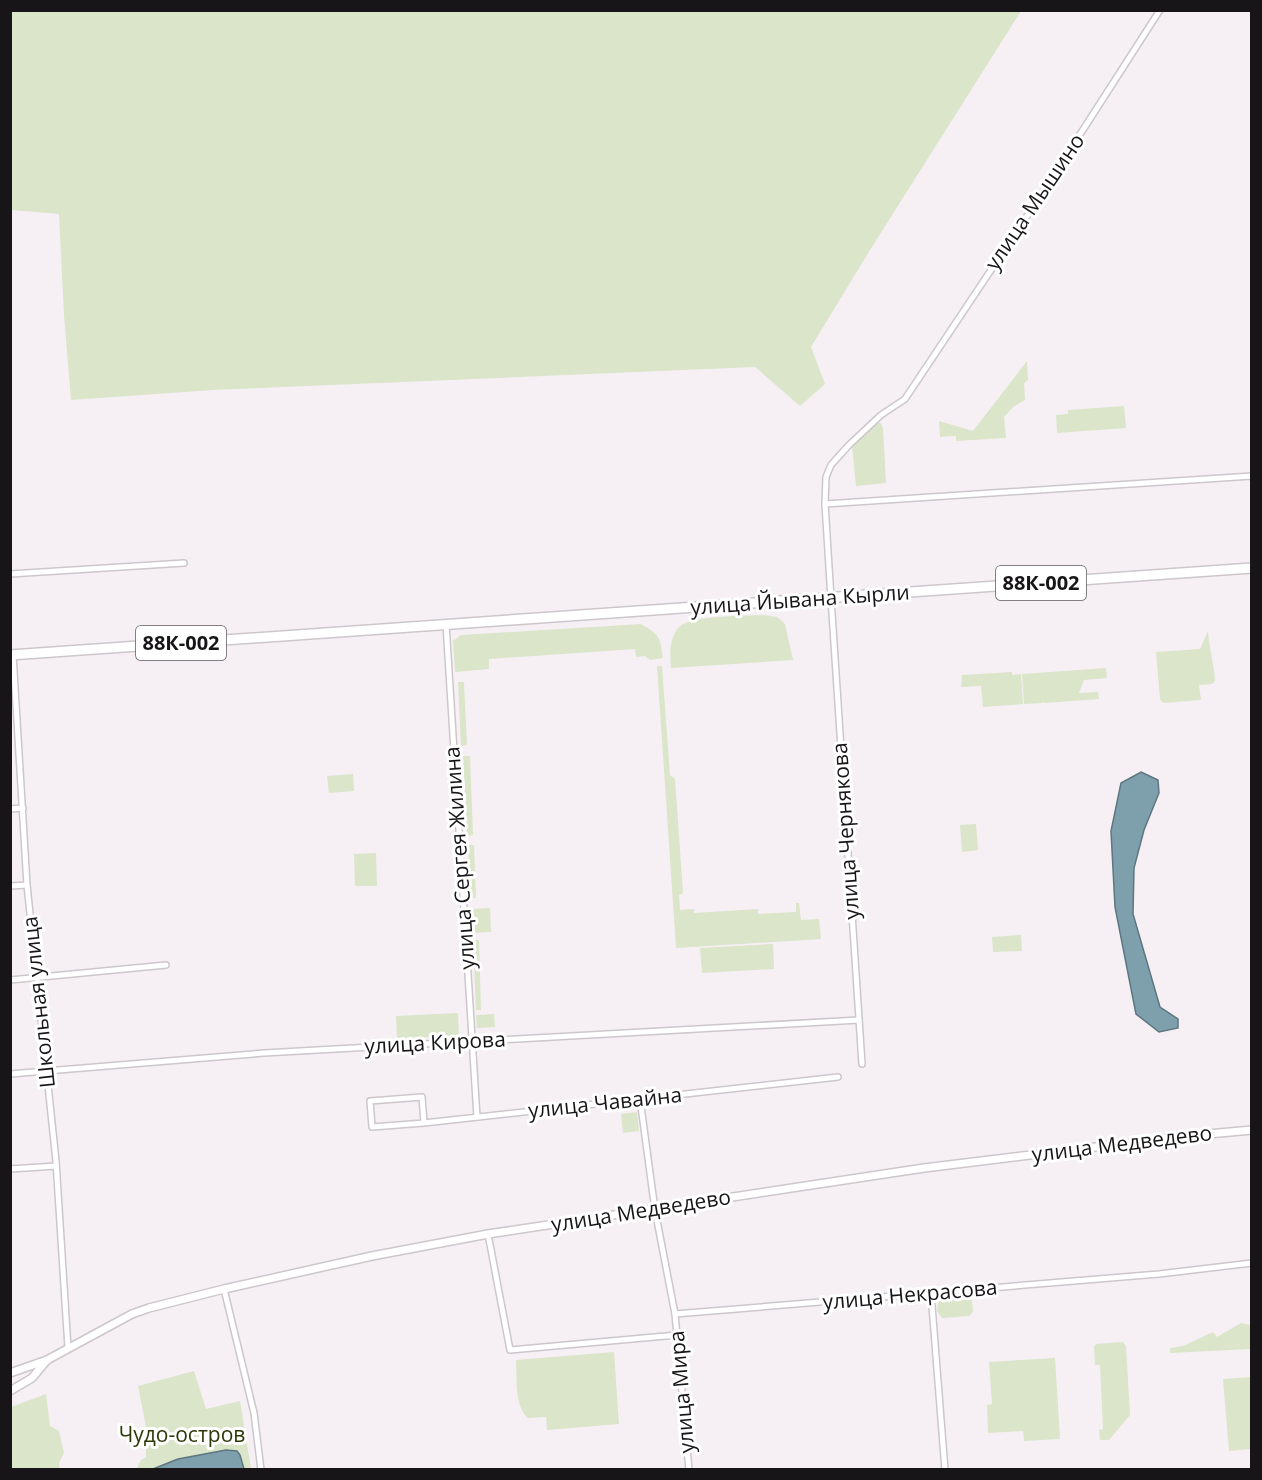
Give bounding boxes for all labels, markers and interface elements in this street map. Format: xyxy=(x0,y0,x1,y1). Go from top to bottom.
street label: улица Мышино xyxy=(978,128,1090,275)
road number: 88К-002 xyxy=(996,566,1086,600)
street label: улица Йывана Кырли xyxy=(689,577,910,621)
road number: 88К-002 xyxy=(136,626,226,660)
street label: улица Чернякова xyxy=(825,742,865,921)
street label: улица Сергея Жилина xyxy=(437,746,481,970)
street label: Школьная улица xyxy=(15,915,61,1089)
street label: улица Кирова xyxy=(364,1024,506,1060)
street label: улица Чавайна xyxy=(527,1080,683,1124)
street label: улица Медведево xyxy=(1030,1118,1214,1168)
street label: улица Медведево xyxy=(549,1182,733,1238)
street label: улица Некрасова xyxy=(821,1272,998,1316)
street label: улица Мира xyxy=(662,1330,700,1455)
park label: Чудо-остров xyxy=(119,1420,245,1448)

